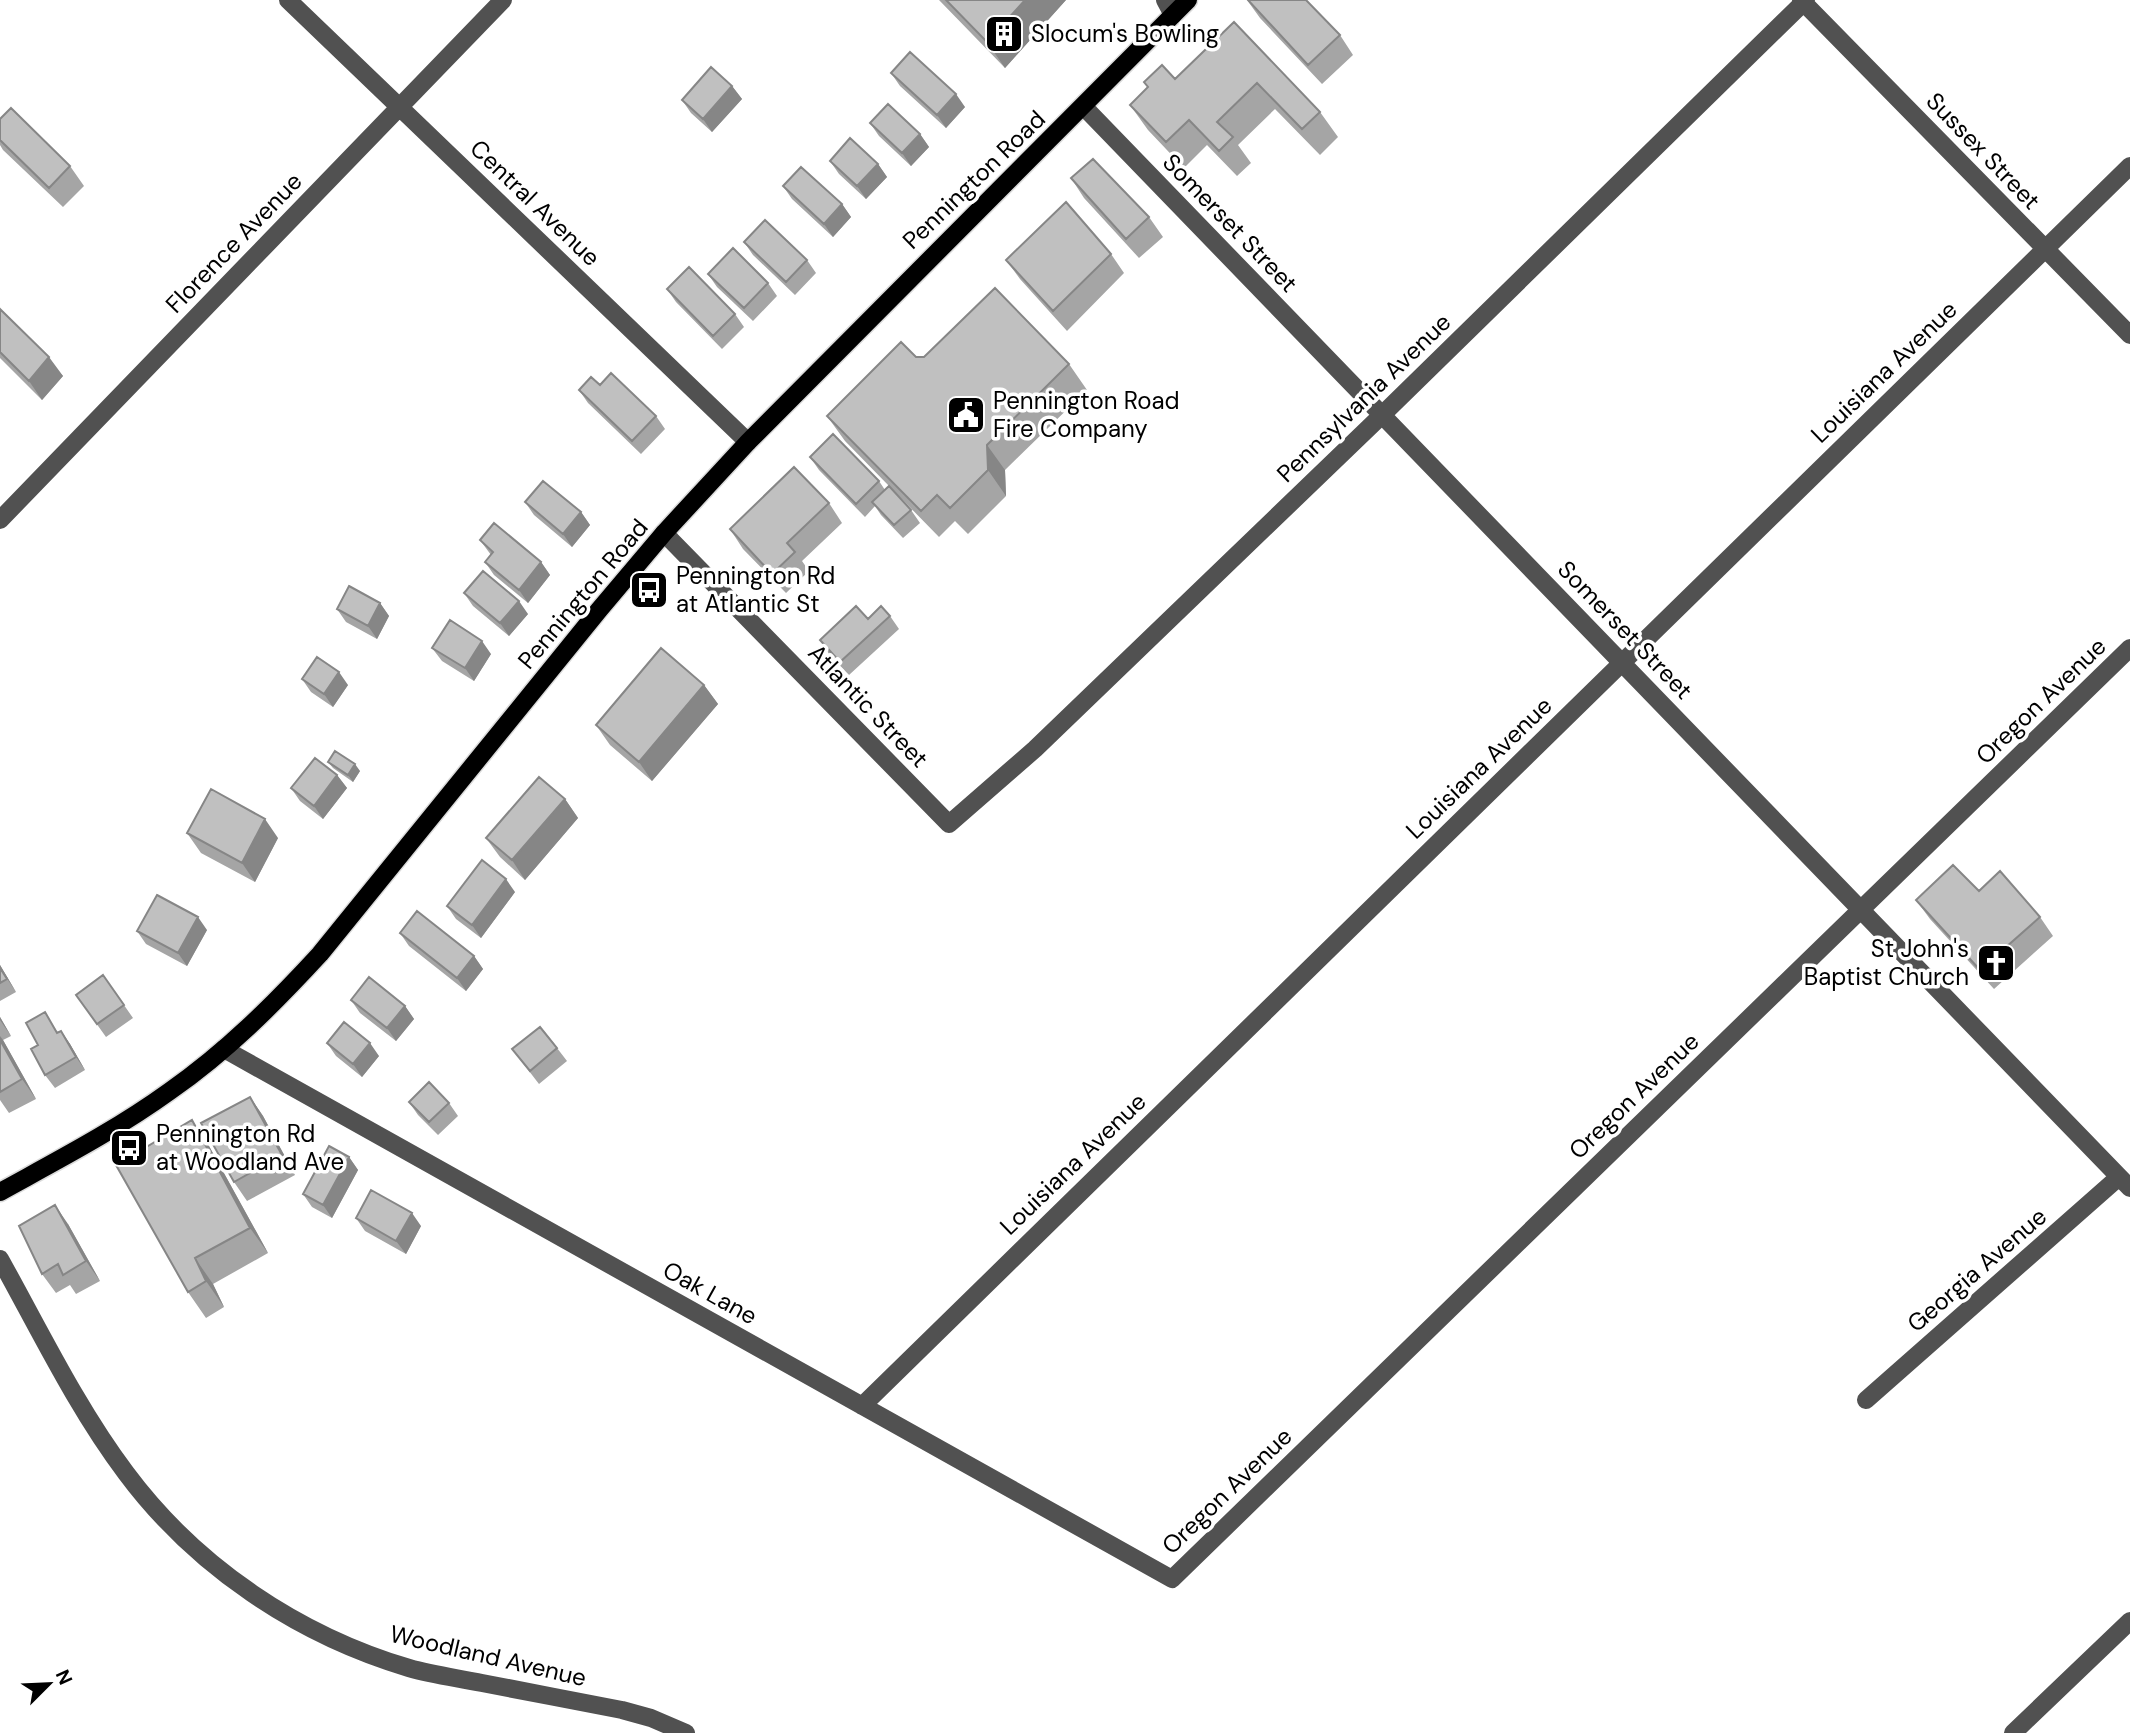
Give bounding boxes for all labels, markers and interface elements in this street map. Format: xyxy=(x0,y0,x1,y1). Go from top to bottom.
building icon: Slocum's Bowling xyxy=(983,13,1025,55)
place label: Slocum's Bowling xyxy=(1031,18,1219,49)
street label: Sussex Street xyxy=(1920,86,2047,216)
street label: Pennington Road xyxy=(896,104,1052,256)
street label: Central Avenue xyxy=(464,133,607,273)
street label: Somerset Street xyxy=(1156,147,1304,299)
street label: Florence Avenue xyxy=(159,166,309,319)
street label: Louisiana Avenue xyxy=(1804,294,1963,449)
street label: Pennsylvania Avenue xyxy=(1270,307,1457,489)
place label: Pennington Road Fire Company xyxy=(993,385,1180,444)
public building icon: Pennington Road Fire Company xyxy=(945,394,987,436)
street label: Pennington Road xyxy=(511,512,654,675)
street label: Somerset Street xyxy=(1551,554,1699,706)
place label: Pennington Rd at Atlantic St xyxy=(676,560,835,619)
bus stop icon: Pennington Rd at Atlantic St xyxy=(628,569,670,611)
street label: Oregon Avenue xyxy=(1969,631,2112,771)
street label: Atlantic Street xyxy=(802,637,935,774)
street label: Louisiana Avenue xyxy=(1399,690,1558,845)
place label: St John's Baptist Church xyxy=(1804,933,1969,992)
church icon: St John's Baptist Church xyxy=(1975,942,2017,984)
street label: Oregon Avenue xyxy=(1562,1026,1705,1166)
street label: Louisiana Avenue xyxy=(993,1086,1152,1241)
place label: Pennington Rd at Woodland Ave xyxy=(156,1118,344,1177)
bus stop icon: Pennington Rd at Woodland Ave xyxy=(108,1127,150,1169)
street label: Georgia Avenue xyxy=(1901,1201,2053,1339)
street label: Oak Lane xyxy=(658,1254,763,1331)
street label: Oregon Avenue xyxy=(1155,1421,1298,1561)
street label: Woodland Avenue xyxy=(387,1618,589,1693)
north arrow xyxy=(14,1649,84,1719)
text: N xyxy=(50,1666,78,1689)

